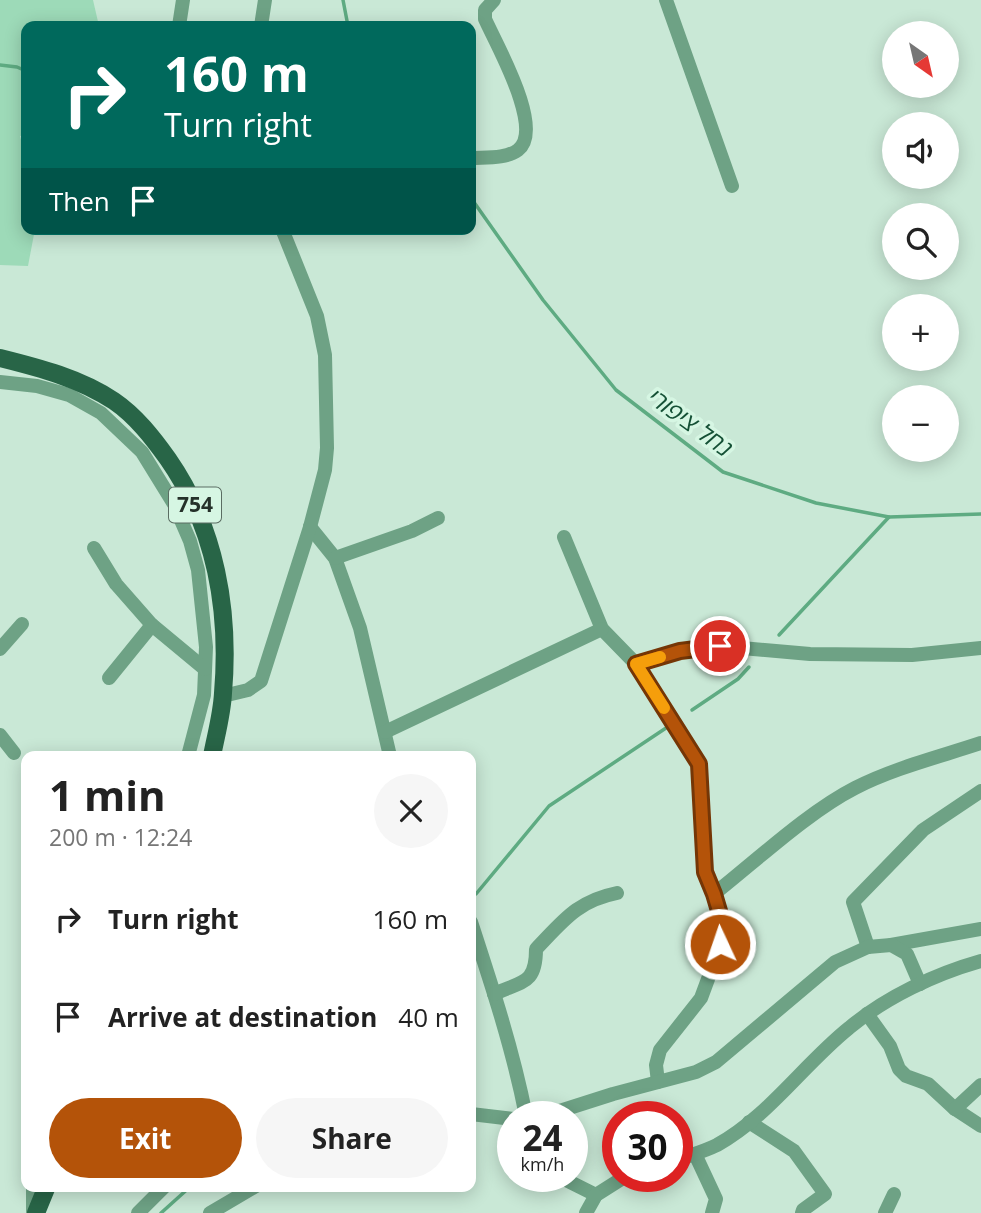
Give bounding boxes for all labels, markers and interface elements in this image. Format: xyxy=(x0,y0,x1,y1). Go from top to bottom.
north arrow xyxy=(882,21,959,98)
map controls xyxy=(882,21,959,462)
text: 160 m xyxy=(164,40,309,106)
icon: right xyxy=(49,49,140,140)
text: Turn right xyxy=(164,103,312,146)
button: sound xyxy=(882,112,959,189)
icon: arrive xyxy=(124,182,162,220)
text: Then xyxy=(49,183,110,219)
button: search xyxy=(882,203,959,280)
button: + xyxy=(882,294,959,371)
water label: נחל ציפורי xyxy=(642,380,740,464)
button: − xyxy=(882,385,959,462)
road number: 754 xyxy=(169,488,221,522)
pin xyxy=(690,616,750,676)
icon: arrive xyxy=(701,627,739,665)
text: 1 min xyxy=(49,766,166,823)
button: close xyxy=(374,774,448,848)
text: 200 m · 12:24 xyxy=(49,821,192,853)
icon: right xyxy=(49,900,87,938)
text: Turn right xyxy=(108,901,239,937)
text: 160 m xyxy=(373,901,448,937)
position arrow xyxy=(683,907,757,981)
icon: arrive xyxy=(49,998,87,1036)
text: Arrive at destination xyxy=(108,999,377,1035)
text: 40 m xyxy=(398,999,459,1035)
button: Exit xyxy=(49,1098,242,1178)
button: Share xyxy=(256,1098,448,1178)
speed limit sign: 30 xyxy=(602,1101,693,1192)
text: 24 xyxy=(522,1114,563,1161)
text: km/h xyxy=(521,1152,564,1176)

